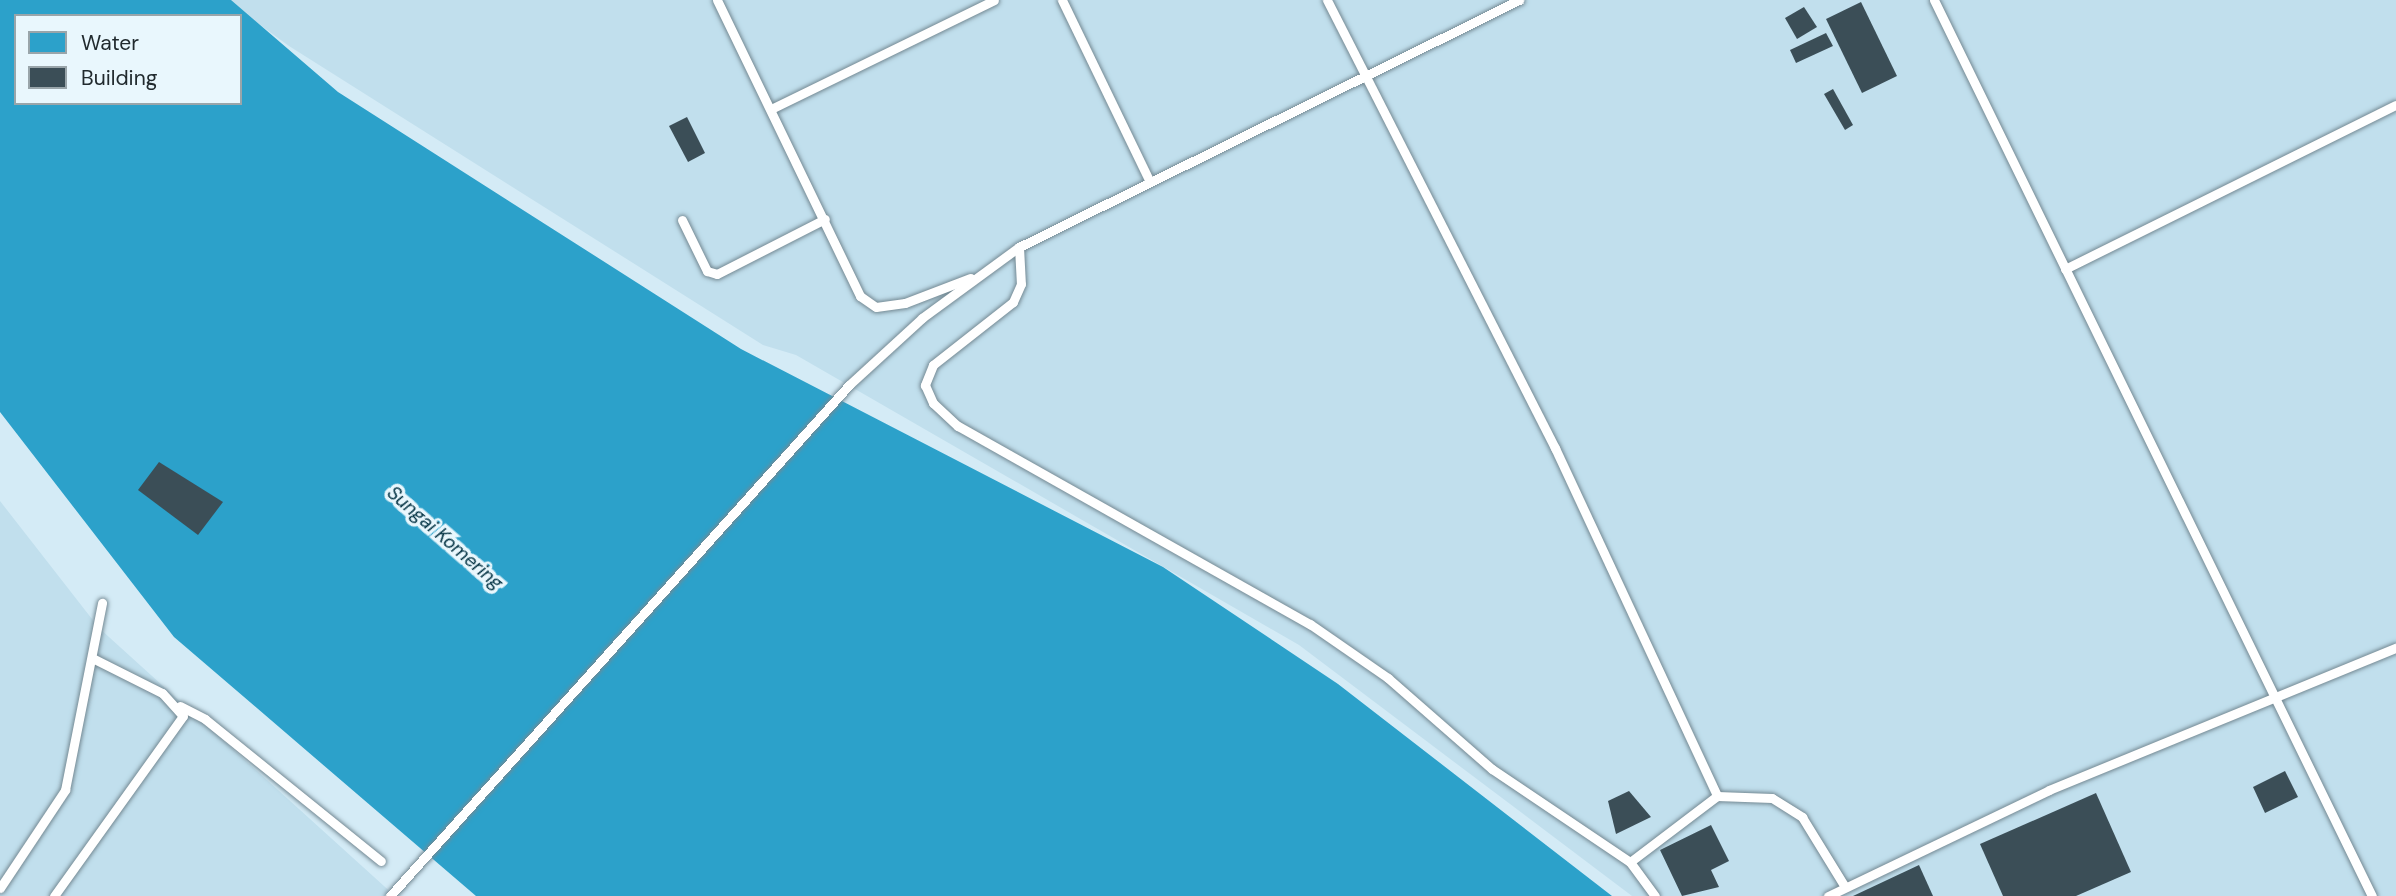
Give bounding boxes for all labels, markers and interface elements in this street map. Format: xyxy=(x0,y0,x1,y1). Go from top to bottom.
legend xyxy=(14,14,242,105)
text: Water xyxy=(81,29,139,57)
text: Building xyxy=(81,64,157,92)
water label: Sungai Komering xyxy=(382,482,508,594)

